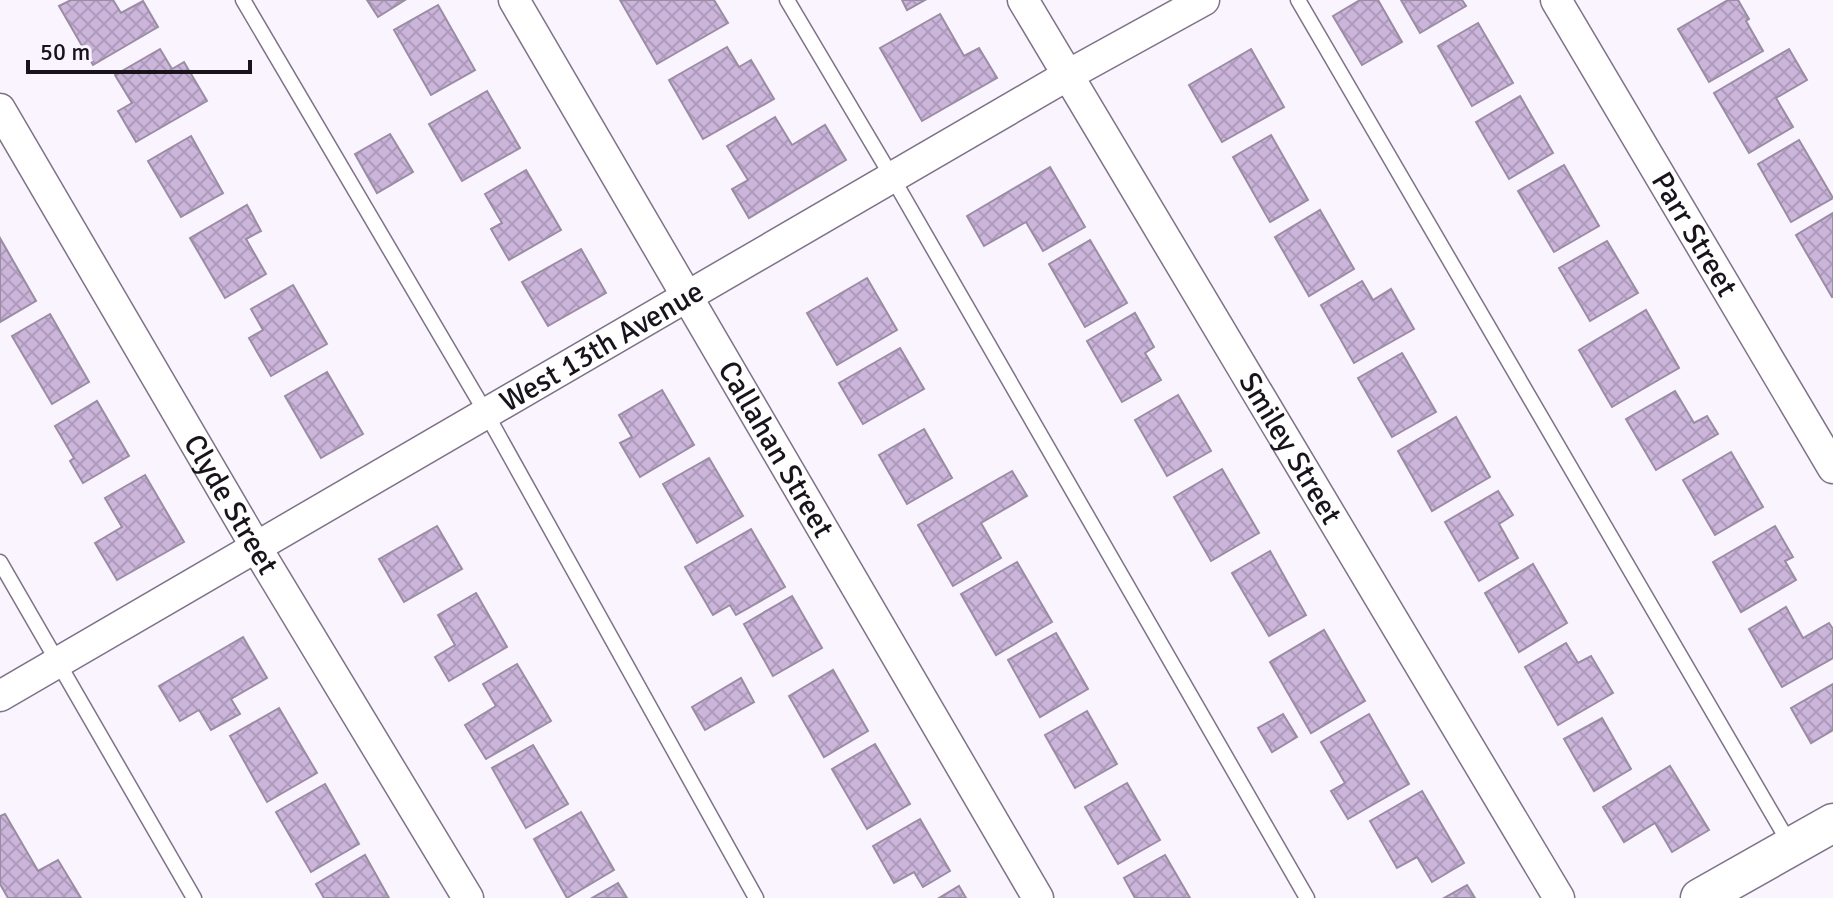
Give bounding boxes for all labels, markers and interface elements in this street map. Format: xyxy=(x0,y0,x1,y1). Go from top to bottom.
scale bar xyxy=(28,24,250,74)
text: 50 m xyxy=(40,37,90,67)
street label: Parr Street xyxy=(1643,165,1746,303)
street label: West 13th Avenue xyxy=(493,273,710,420)
street label: Callahan Street xyxy=(710,354,842,544)
street label: Smiley Street xyxy=(1231,365,1350,531)
street label: Clyde Street xyxy=(176,428,287,581)

